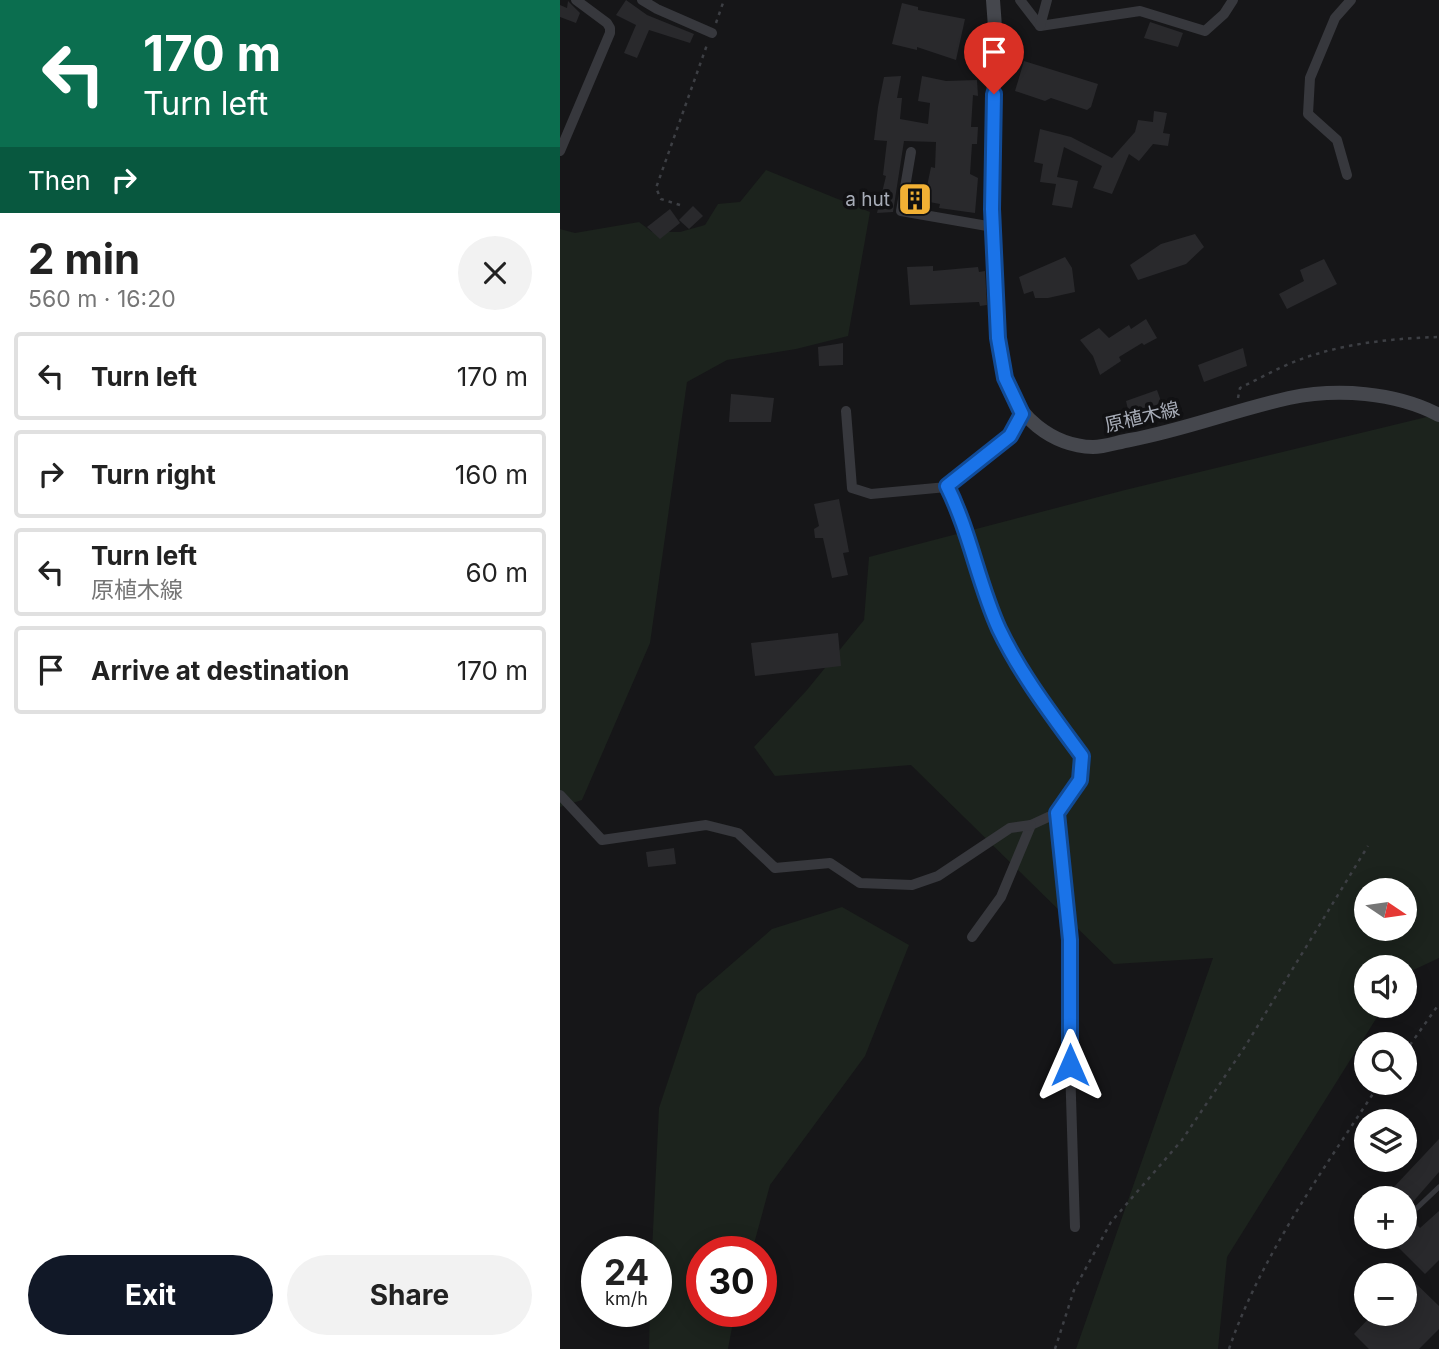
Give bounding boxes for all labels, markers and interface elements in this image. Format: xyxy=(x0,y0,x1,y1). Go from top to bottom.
pin xyxy=(964,22,1024,94)
text: 170 m xyxy=(143,24,281,83)
icon: left xyxy=(28,28,119,119)
icon: arrive xyxy=(975,33,1013,71)
text: Turn left xyxy=(143,84,268,123)
icon: right xyxy=(105,161,143,199)
text: Then xyxy=(28,165,91,196)
building icon: a hut xyxy=(896,180,934,218)
place label: a hut xyxy=(845,188,890,211)
text: 2 min xyxy=(28,233,140,284)
button: close xyxy=(458,236,532,310)
text: 560 m · 16:20 xyxy=(28,285,176,313)
icon: left xyxy=(32,357,70,395)
text: Turn left xyxy=(91,361,197,392)
text: 170 m xyxy=(457,361,528,392)
street label: 原植木線 xyxy=(1102,397,1182,437)
icon: right xyxy=(32,455,70,493)
text: Turn right xyxy=(91,459,216,490)
text: 160 m xyxy=(455,459,528,490)
text: Turn left xyxy=(91,540,197,571)
icon: left xyxy=(32,553,70,591)
text: 60 m xyxy=(465,557,528,588)
text: 原植木線 xyxy=(91,576,183,604)
icon: arrive xyxy=(32,651,70,689)
text: Arrive at destination xyxy=(91,655,350,686)
text: 170 m xyxy=(457,655,528,686)
north arrow xyxy=(1354,878,1418,942)
map controls xyxy=(1354,878,1417,1326)
button: sound xyxy=(1354,955,1417,1018)
position arrow xyxy=(1033,1028,1107,1102)
button: search xyxy=(1354,1032,1417,1095)
button: layers xyxy=(1354,1109,1417,1172)
button: + xyxy=(1354,1186,1417,1249)
speed limit sign: 30 xyxy=(686,1236,777,1327)
text: 24 xyxy=(604,1251,649,1293)
button: Exit xyxy=(28,1255,273,1335)
button: Share xyxy=(287,1255,532,1335)
button: − xyxy=(1354,1263,1417,1326)
text: km/h xyxy=(605,1288,648,1309)

